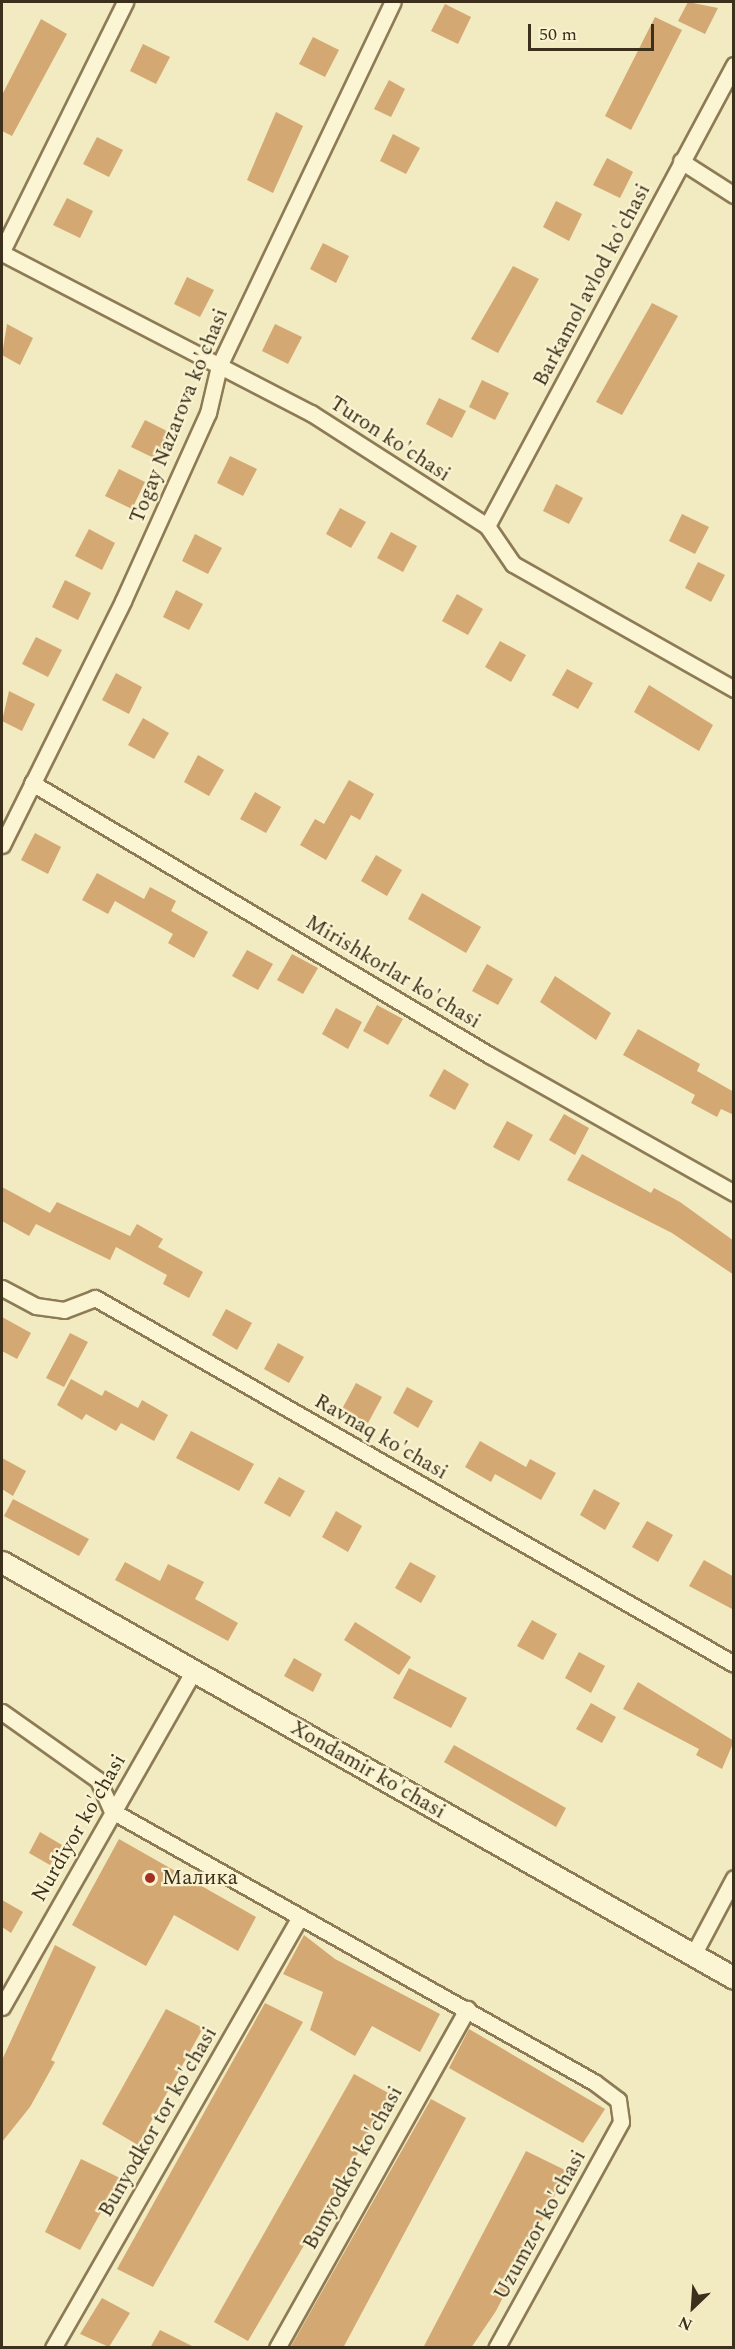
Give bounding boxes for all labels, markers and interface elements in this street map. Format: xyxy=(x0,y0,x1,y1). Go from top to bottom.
scale bar xyxy=(531,12,657,50)
text: 50 m xyxy=(539,21,577,48)
street label: Barkamol avlod ko'chasi xyxy=(528,179,656,391)
street label: Togay Nazarova ko'chasi xyxy=(124,305,234,527)
street label: Turon ko'chasi xyxy=(325,391,455,487)
street label: Mirishkorlar ko'chasi xyxy=(301,910,485,1034)
street label: Ravnaq ko'chasi xyxy=(310,1389,452,1485)
street label: Xondamir ko'chasi xyxy=(286,1715,450,1825)
street label: Nurdiyor ko'chasi xyxy=(27,1750,131,1906)
place label: Малика xyxy=(162,1865,238,1891)
marker: Малика xyxy=(143,1871,157,1885)
street label: Bunyodkor tor ko'chasi xyxy=(93,2022,223,2222)
street label: Bunyodkor ko'chasi xyxy=(298,2082,408,2254)
street label: Uzumzor ko'chasi xyxy=(488,2146,592,2304)
north arrow xyxy=(663,2277,723,2337)
text: N xyxy=(674,2310,696,2337)

